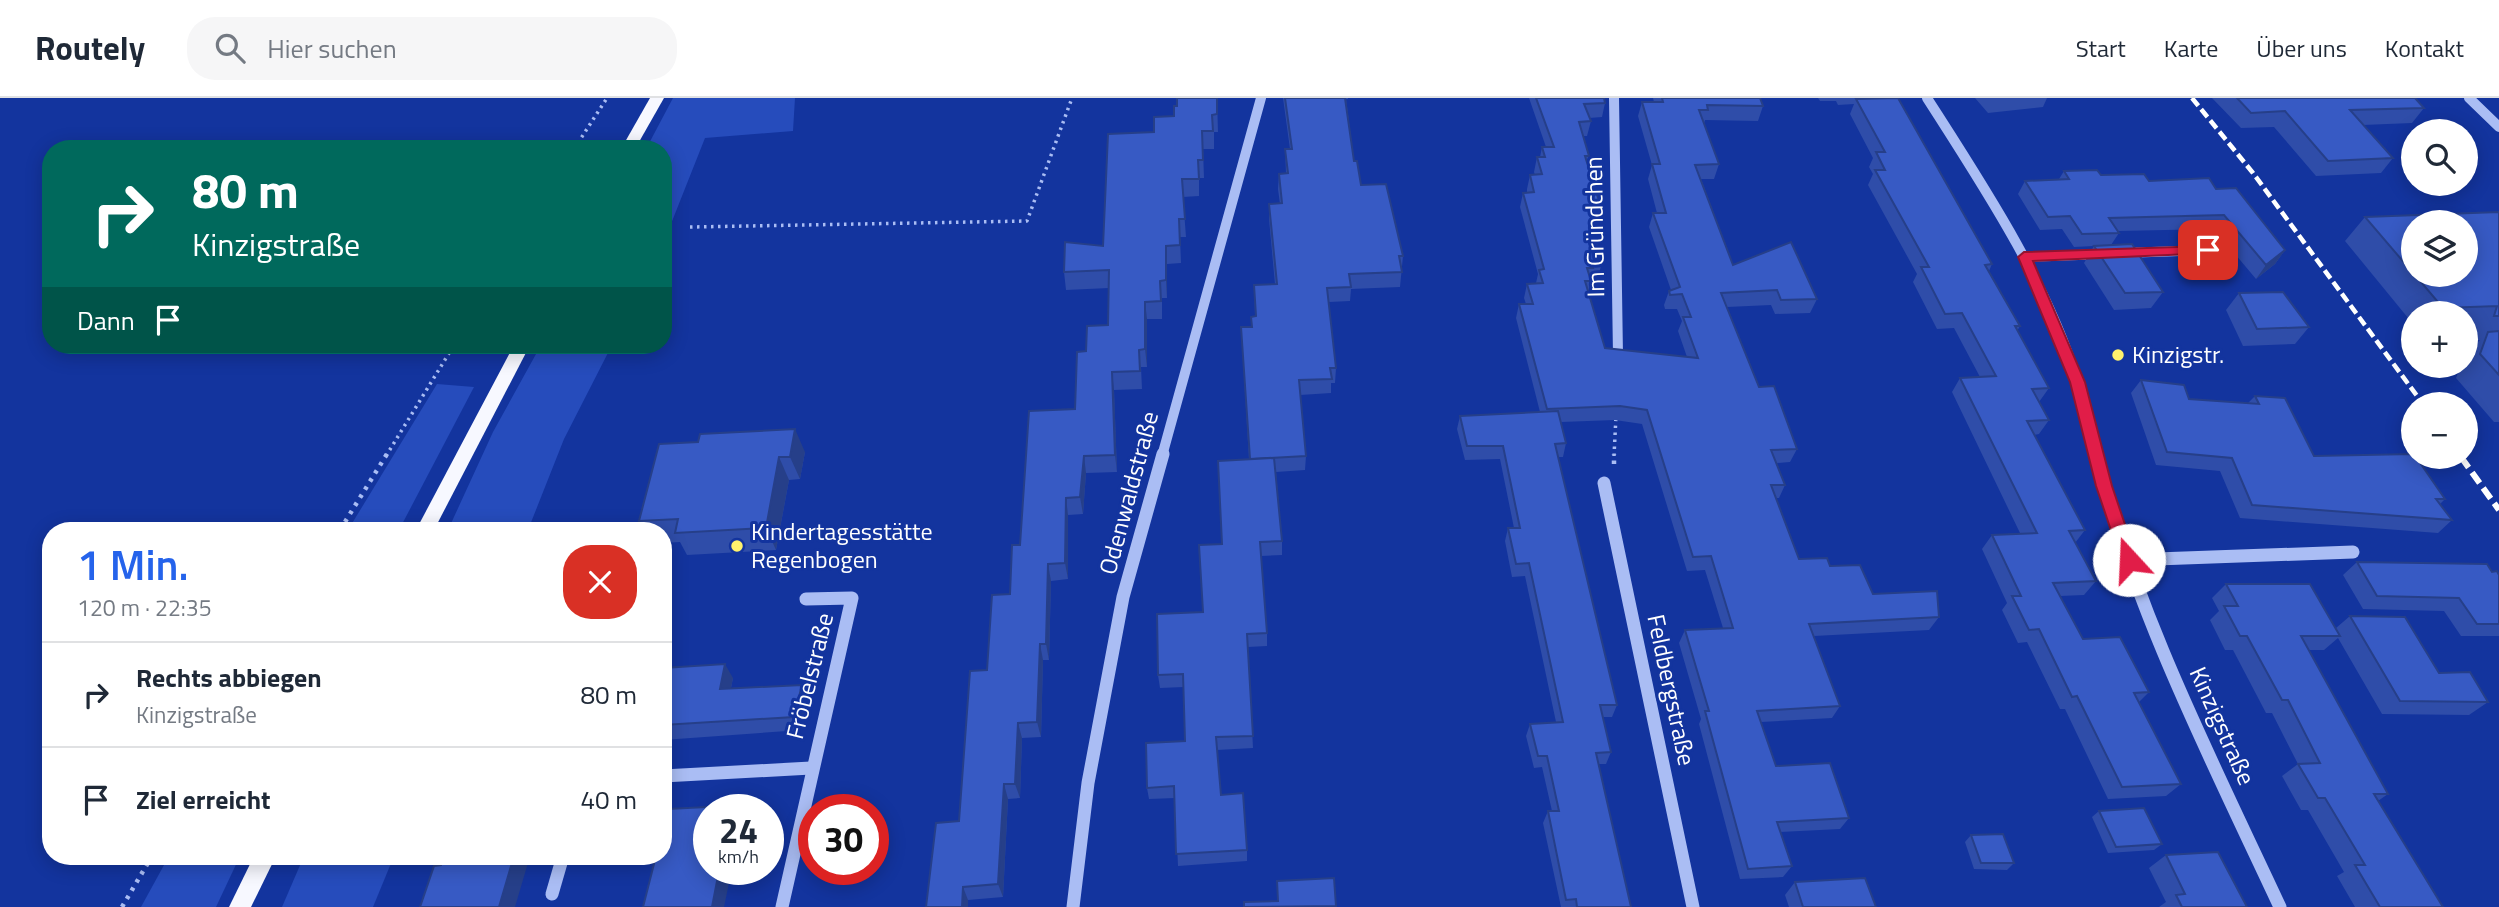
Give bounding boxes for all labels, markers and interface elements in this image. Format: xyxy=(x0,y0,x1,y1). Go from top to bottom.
search box xyxy=(187,17,677,80)
text: Routely xyxy=(35,23,145,73)
icon: search xyxy=(211,29,249,67)
text: Hier suchen xyxy=(267,29,397,68)
text: Start xyxy=(2076,30,2126,66)
text: Karte xyxy=(2164,30,2218,66)
text: Über uns xyxy=(2256,30,2347,66)
text: Kontakt xyxy=(2385,30,2464,66)
map controls xyxy=(2401,119,2478,469)
button: search xyxy=(2401,119,2478,196)
text: 80 m xyxy=(192,152,299,227)
street label: Im Gründchen xyxy=(1575,156,1613,298)
icon: right xyxy=(77,168,168,259)
button: layers xyxy=(2401,210,2478,287)
text: Kinzigstraße xyxy=(192,220,360,268)
pin xyxy=(2178,220,2238,280)
icon: arrive xyxy=(2189,231,2227,269)
text: Dann xyxy=(77,301,135,340)
icon: arrive xyxy=(149,301,187,339)
button: + xyxy=(2401,301,2478,378)
place label: Kinzigstr. xyxy=(2132,336,2224,372)
marker: Kinzigstr. xyxy=(2110,347,2126,363)
button: − xyxy=(2401,392,2478,469)
street label: Odenwaldstraße xyxy=(1089,407,1167,578)
place label: Kindertagesstätte Regenbogen xyxy=(751,513,933,577)
position arrow xyxy=(2092,523,2166,597)
text: 1 Min. xyxy=(77,532,189,596)
marker: Kindertagesstätte Regenbogen xyxy=(729,538,745,554)
button: close xyxy=(563,545,637,619)
text: 120 m · 22:35 xyxy=(77,590,212,625)
street label: Fröbelstraße xyxy=(776,609,842,743)
street label: Feldbergstraße xyxy=(1638,611,1706,769)
text: Rechts abbiegen xyxy=(136,658,322,697)
street label: Kinzigstraße xyxy=(2181,661,2265,791)
text: 80 m xyxy=(580,675,637,714)
icon: right xyxy=(77,676,115,714)
text: Kinzigstraße xyxy=(136,697,257,732)
text: Ziel erreicht xyxy=(136,780,271,819)
text: 40 m xyxy=(580,780,637,819)
icon: arrive xyxy=(77,781,115,819)
speed limit sign: 30 xyxy=(798,794,889,885)
text: 24 xyxy=(719,803,758,857)
text: km/h xyxy=(718,843,759,870)

